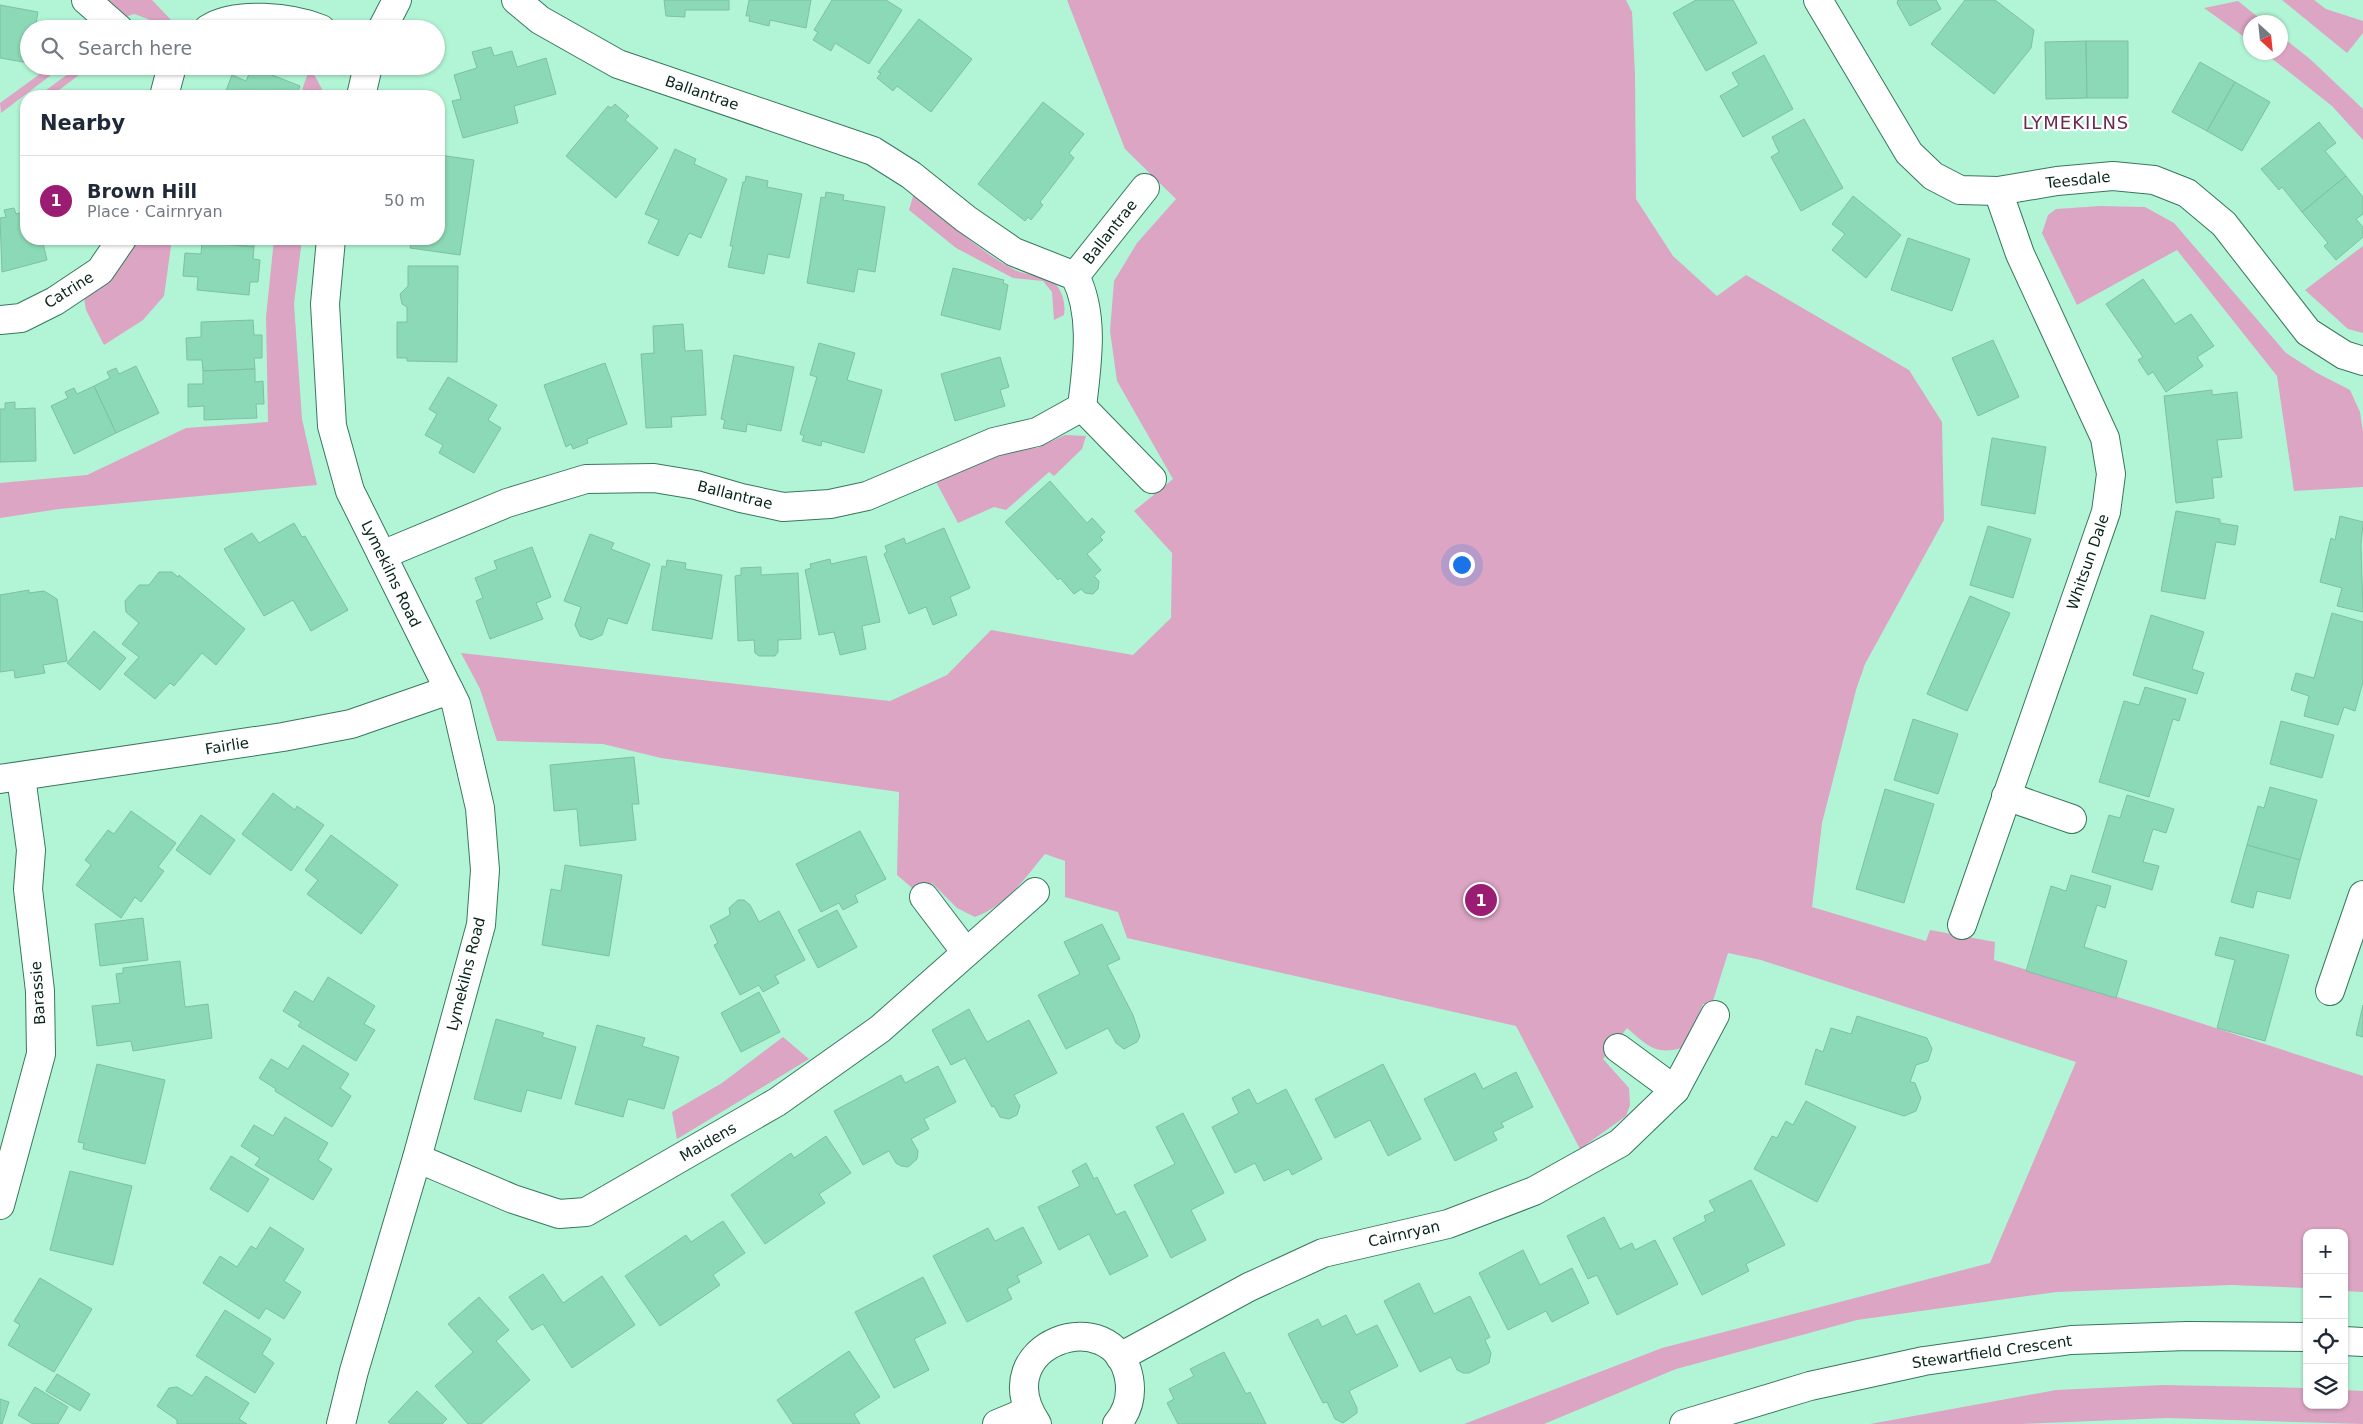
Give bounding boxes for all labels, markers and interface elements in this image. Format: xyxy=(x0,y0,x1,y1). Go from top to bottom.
north arrow xyxy=(2243,15,2288,60)
search box xyxy=(20,20,445,75)
icon: search xyxy=(38,34,66,62)
text: Search here xyxy=(78,37,192,59)
street label: Ballantrae xyxy=(663,72,741,114)
text: Nearby xyxy=(40,111,125,135)
district label: LYMEKILNS xyxy=(2023,112,2129,133)
street label: Teesdale xyxy=(2044,168,2111,192)
text: Brown Hill xyxy=(87,180,197,202)
text: 1 xyxy=(50,191,62,210)
text: 50 m xyxy=(384,191,425,210)
street label: Ballantrae xyxy=(1079,196,1141,268)
text: Place · Cairnryan xyxy=(87,202,223,221)
street label: Catrine xyxy=(41,268,97,312)
street label: Ballantrae xyxy=(695,477,775,513)
street label: Whitsun Dale xyxy=(2063,512,2113,612)
street label: Lymekilns Road xyxy=(357,518,425,630)
your location xyxy=(1449,552,1475,578)
street label: Fairlie xyxy=(204,734,250,758)
pin: 1 xyxy=(1465,881,1497,919)
street label: Lymekilns Road xyxy=(443,915,489,1033)
street label: Barassie xyxy=(27,961,49,1025)
street label: Maidens xyxy=(676,1119,740,1165)
street label: Cairnryan xyxy=(1366,1217,1442,1251)
map controls xyxy=(2303,1229,2348,1409)
button: + xyxy=(2303,1229,2348,1274)
button: − xyxy=(2303,1274,2348,1319)
button: locate xyxy=(2303,1319,2348,1364)
street label: Stewartfield Crescent xyxy=(1911,1332,2073,1372)
button: layers xyxy=(2303,1364,2348,1409)

